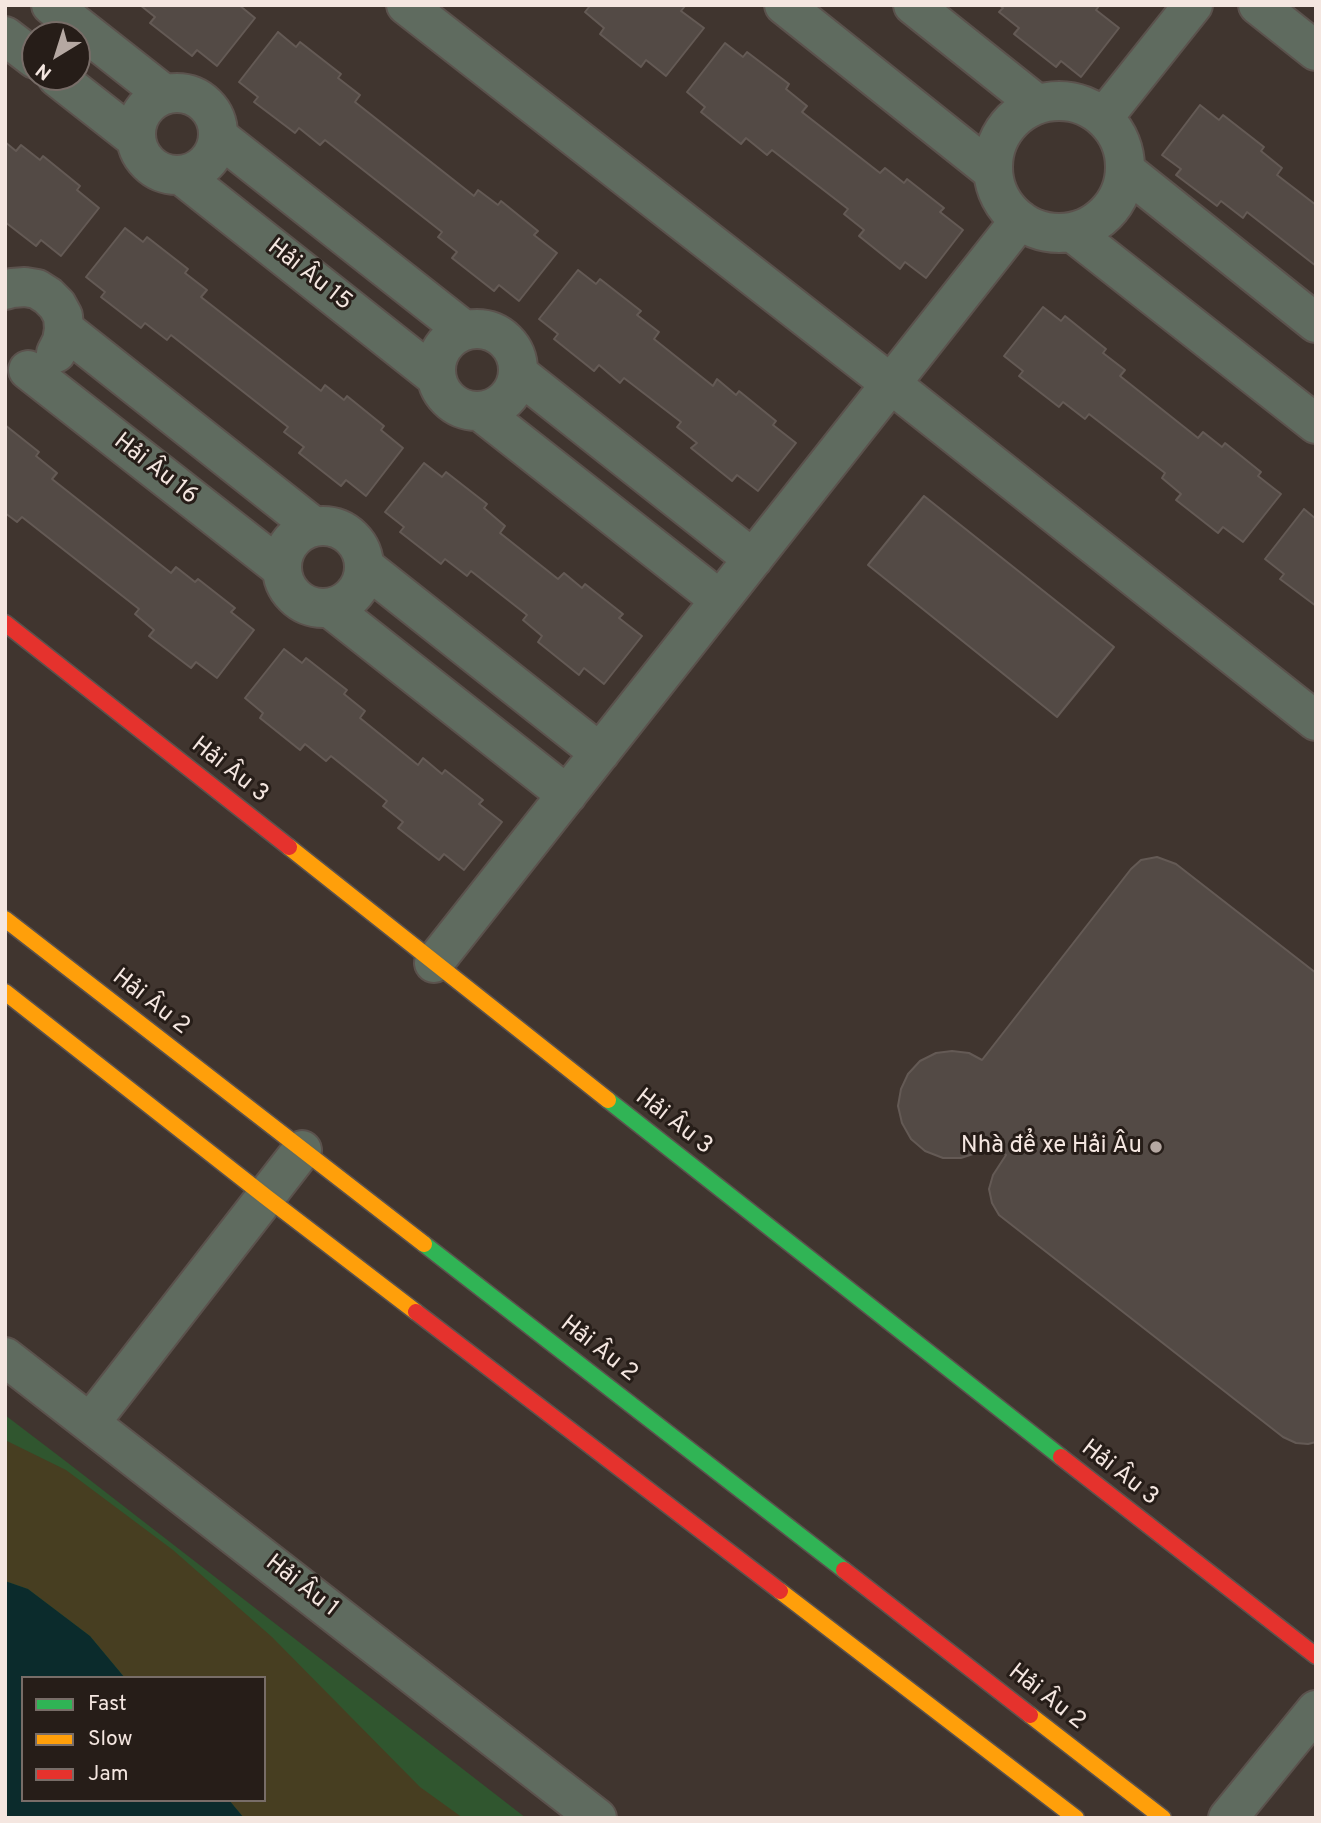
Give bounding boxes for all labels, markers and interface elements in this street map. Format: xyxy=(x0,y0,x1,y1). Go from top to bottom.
north arrow xyxy=(21,21,91,91)
text: N xyxy=(32,57,57,85)
street label: Hải Âu 15 xyxy=(261,234,357,318)
street label: Hải Âu 16 xyxy=(107,428,203,512)
street label: Hải Âu 3 xyxy=(185,732,273,810)
street label: Hải Âu 2 xyxy=(105,964,195,1042)
street label: Hải Âu 3 xyxy=(629,1084,717,1162)
place label: Nhà để xe Hải Âu xyxy=(961,1133,1142,1161)
marker: Nhà để xe Hải Âu xyxy=(1148,1139,1164,1155)
street label: Hải Âu 2 xyxy=(553,1311,643,1389)
street label: Hải Âu 3 xyxy=(1075,1435,1163,1513)
street label: Hải Âu 1 xyxy=(259,1550,343,1624)
street label: Hải Âu 2 xyxy=(1001,1659,1091,1737)
legend xyxy=(21,1676,266,1802)
text: Fast xyxy=(88,1691,127,1718)
text: Slow xyxy=(88,1726,133,1753)
text: Jam xyxy=(88,1761,129,1788)

